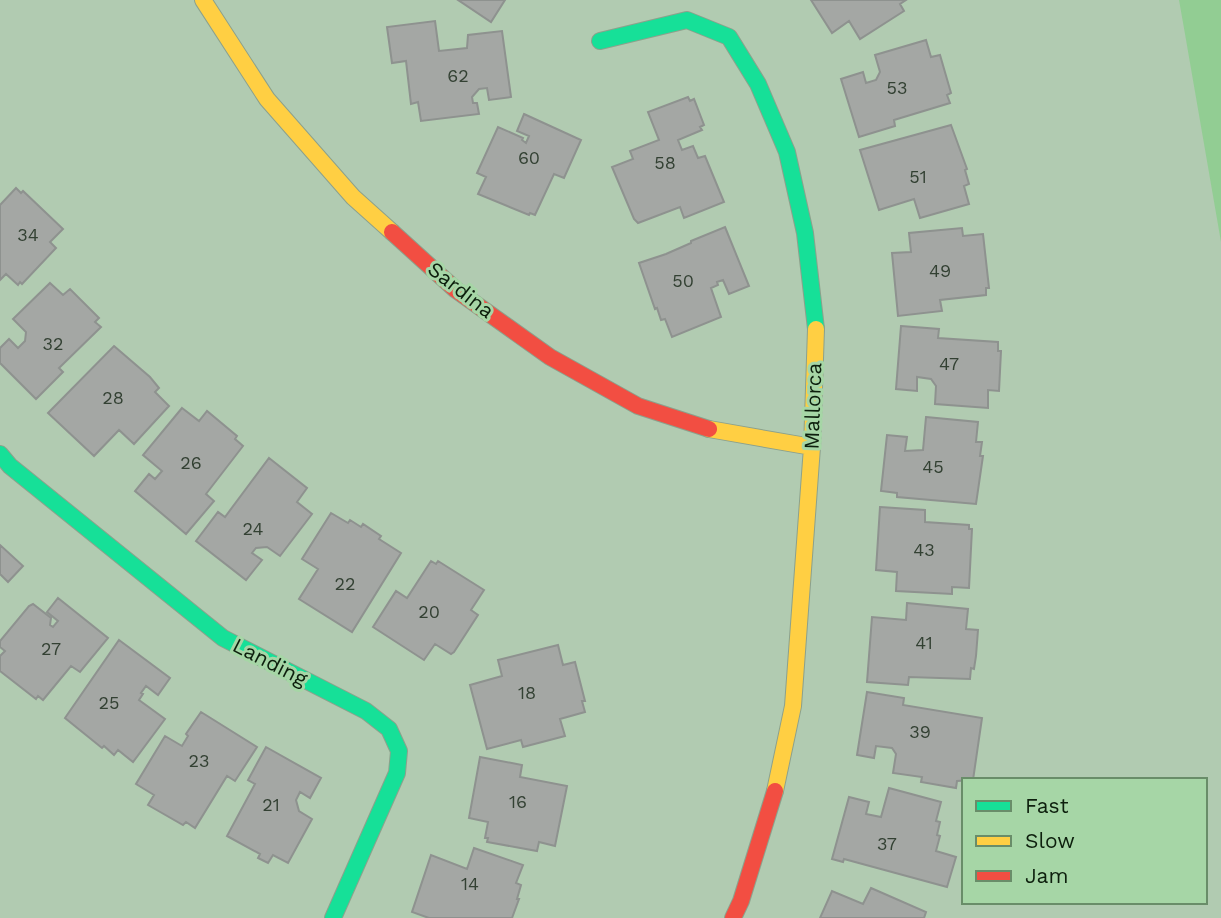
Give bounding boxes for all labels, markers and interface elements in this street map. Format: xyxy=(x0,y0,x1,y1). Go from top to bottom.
house number: 62 xyxy=(447,65,469,86)
house number: 53 xyxy=(887,77,907,98)
house number: 60 xyxy=(518,147,540,168)
house number: 58 xyxy=(654,152,676,173)
house number: 51 xyxy=(909,166,927,187)
house number: 34 xyxy=(17,224,39,245)
street label: Sardina xyxy=(423,256,499,323)
house number: 49 xyxy=(929,260,951,281)
house number: 50 xyxy=(672,270,694,291)
house number: 32 xyxy=(43,333,64,354)
house number: 47 xyxy=(939,353,959,374)
street label: Mallorca xyxy=(798,362,827,450)
house number: 28 xyxy=(102,387,124,408)
house number: 26 xyxy=(180,452,202,473)
house number: 45 xyxy=(922,456,944,477)
house number: 24 xyxy=(243,518,263,539)
house number: 43 xyxy=(913,539,935,560)
house number: 22 xyxy=(335,573,356,594)
house number: 20 xyxy=(418,601,440,622)
street label: Landing xyxy=(229,632,312,691)
house number: 41 xyxy=(915,632,933,653)
house number: 27 xyxy=(41,638,61,659)
house number: 18 xyxy=(518,682,536,703)
house number: 25 xyxy=(99,692,119,713)
house number: 39 xyxy=(909,721,931,742)
house number: 23 xyxy=(189,750,210,771)
legend xyxy=(962,778,1207,904)
house number: 16 xyxy=(509,791,527,812)
text: Fast xyxy=(1025,793,1069,818)
house number: 21 xyxy=(262,794,280,815)
text: Slow xyxy=(1025,828,1075,853)
house number: 37 xyxy=(877,833,897,854)
text: Jam xyxy=(1025,863,1068,888)
house number: 14 xyxy=(461,873,479,894)

